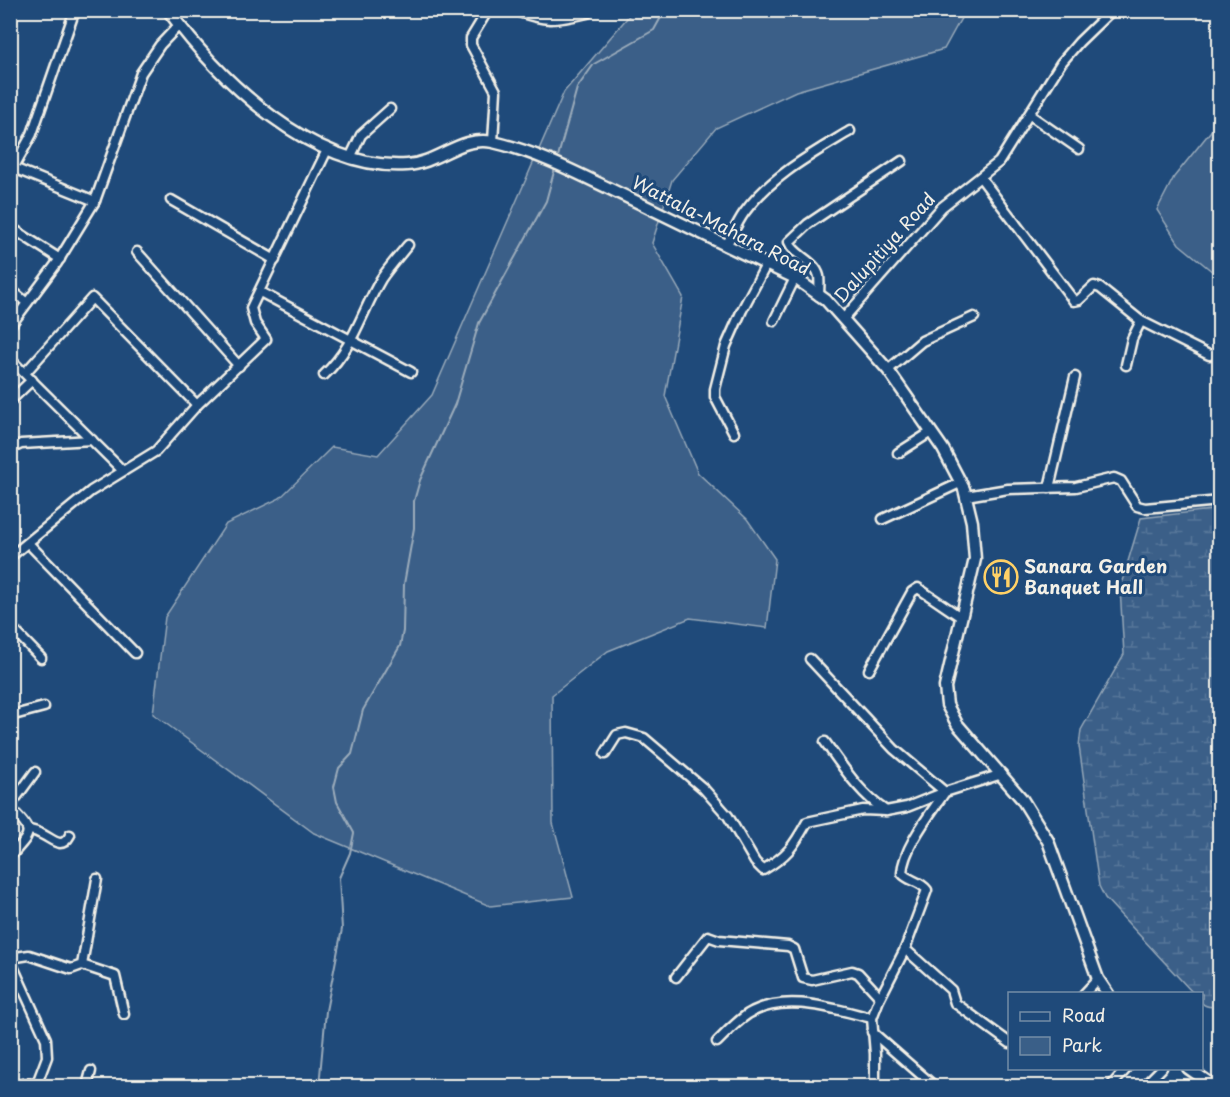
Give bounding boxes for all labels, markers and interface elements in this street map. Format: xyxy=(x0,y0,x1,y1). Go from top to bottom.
street label: Wattala-Mahara Road xyxy=(628,168,816,281)
street label: Dalupitiya Road xyxy=(827,186,941,308)
place label: Sanara Garden Banquet Hall xyxy=(1024,552,1167,600)
restaurant icon: Sanara Garden Banquet Hall xyxy=(983,559,1019,595)
legend xyxy=(1008,992,1203,1070)
text: Road xyxy=(1062,1001,1106,1028)
text: Park xyxy=(1062,1031,1102,1058)

